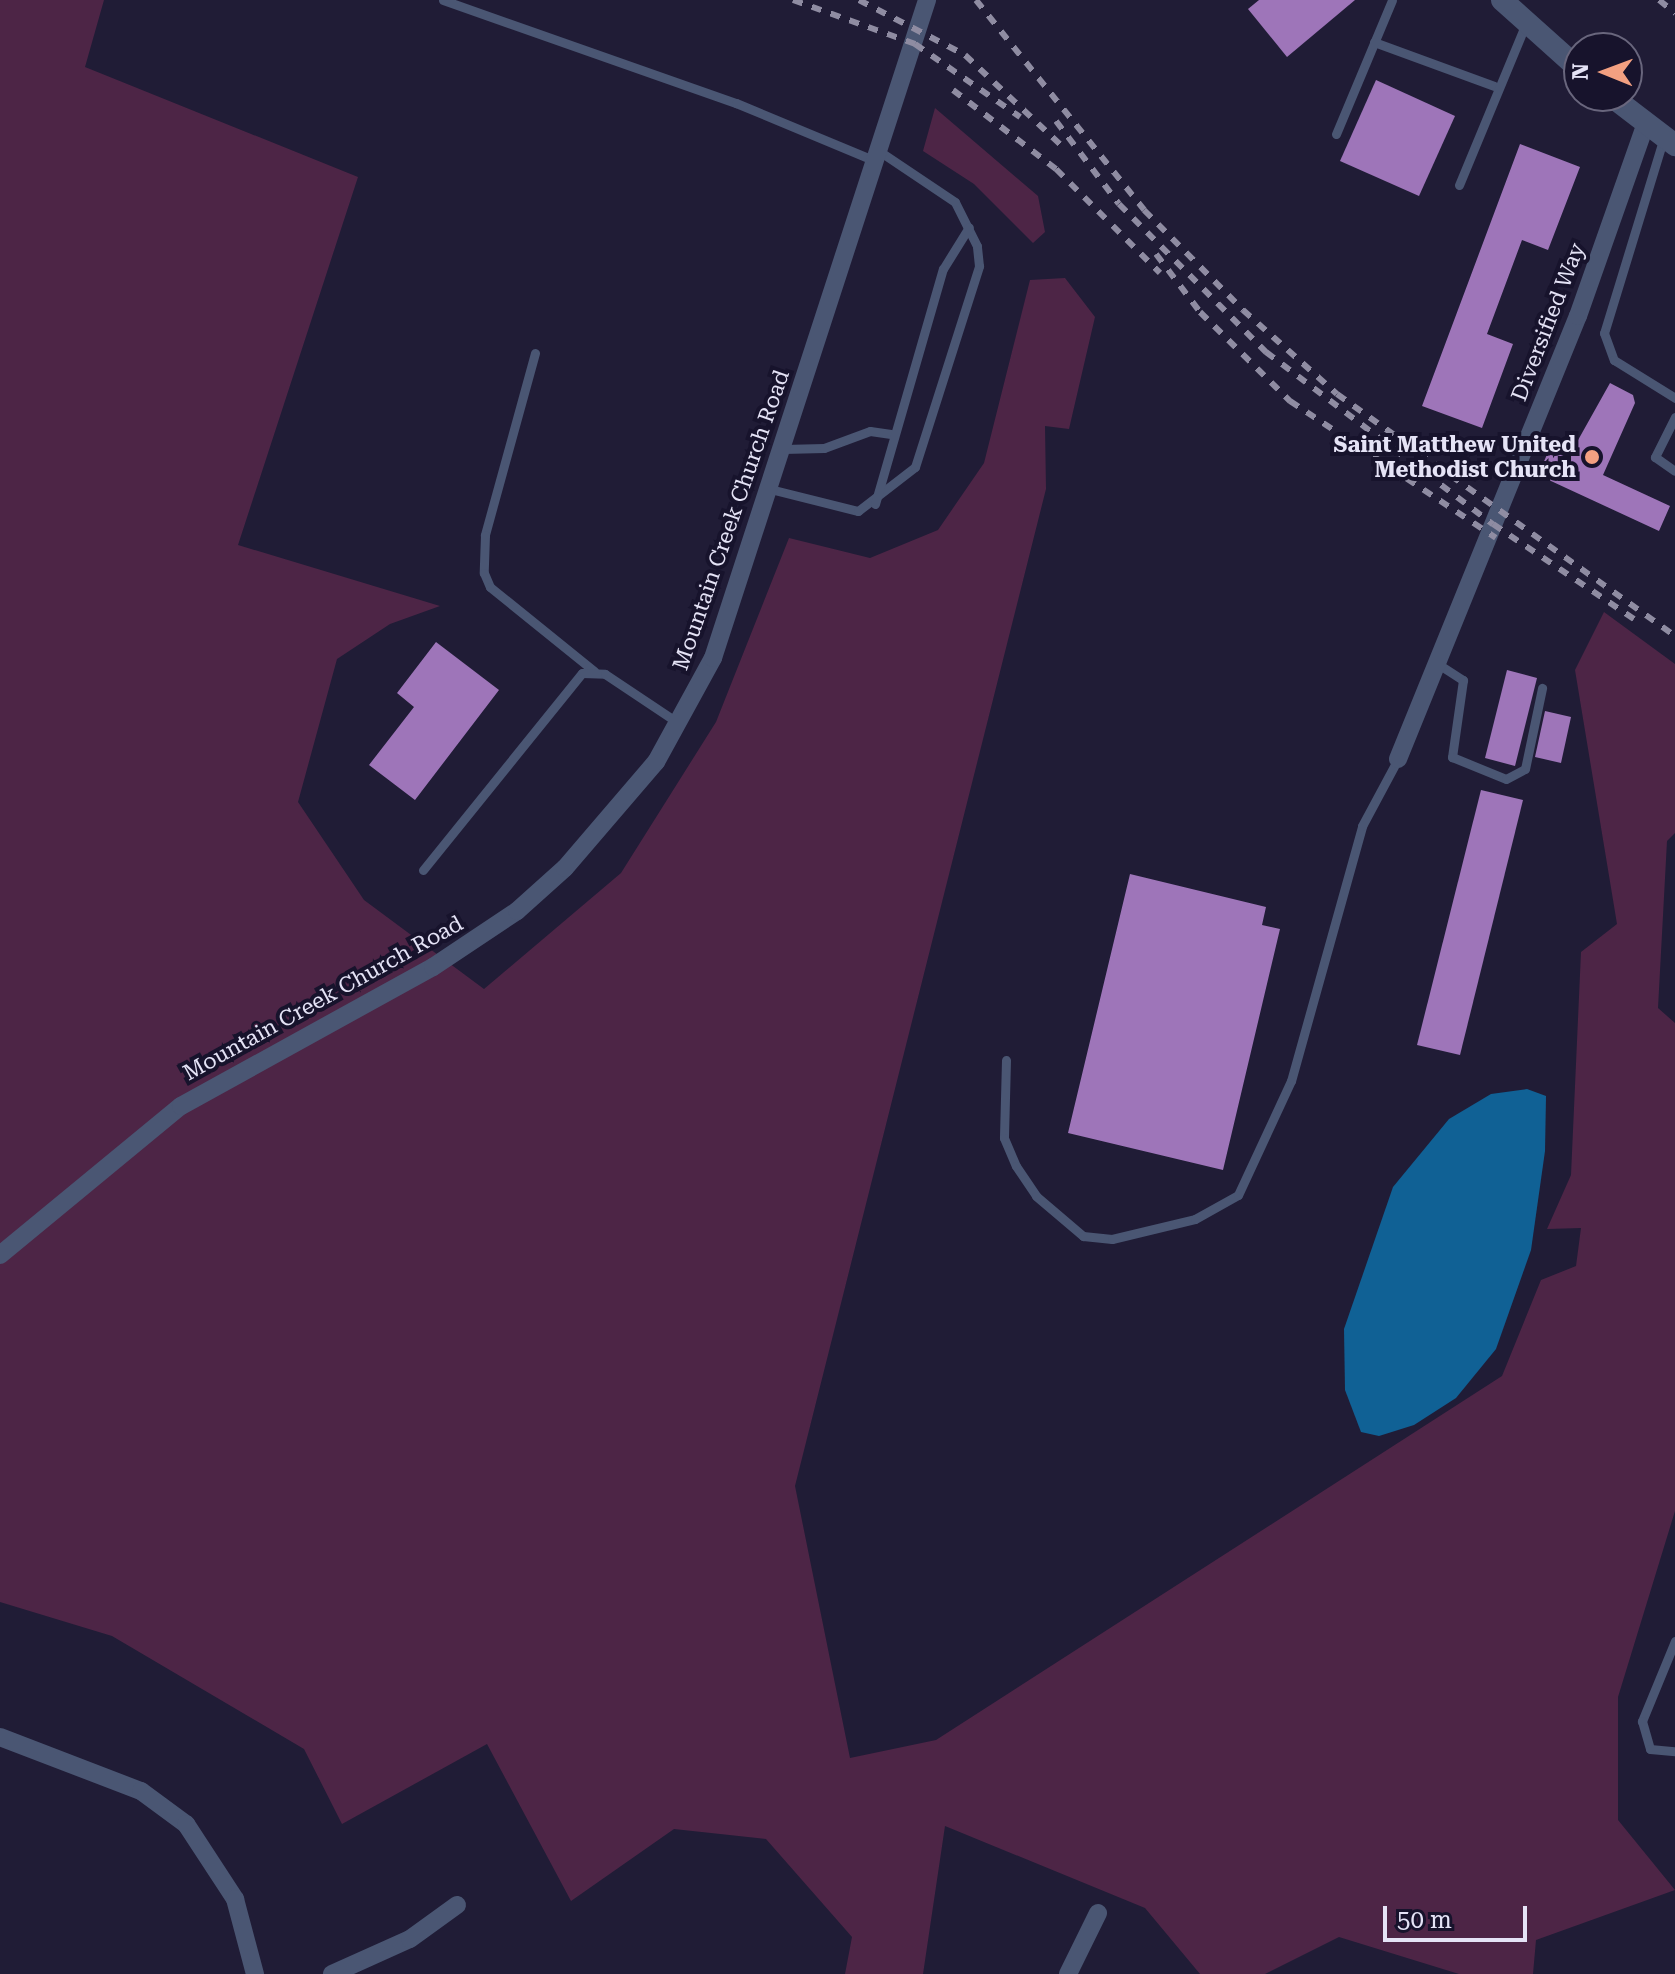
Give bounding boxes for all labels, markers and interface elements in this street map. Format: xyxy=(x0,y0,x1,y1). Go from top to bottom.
north arrow xyxy=(1563,32,1643,112)
text: N xyxy=(1568,63,1593,80)
street label: Diversified Way xyxy=(1506,239,1590,405)
street label: Mountain Creek Church Road xyxy=(667,366,795,674)
place label: Saint Matthew United Methodist Church xyxy=(1334,431,1576,482)
marker: Saint Matthew United Methodist Church xyxy=(1583,448,1601,466)
street label: Mountain Creek Church Road xyxy=(179,910,467,1086)
scale bar xyxy=(1387,1890,1531,1940)
text: 50 m xyxy=(1397,1906,1452,1934)

